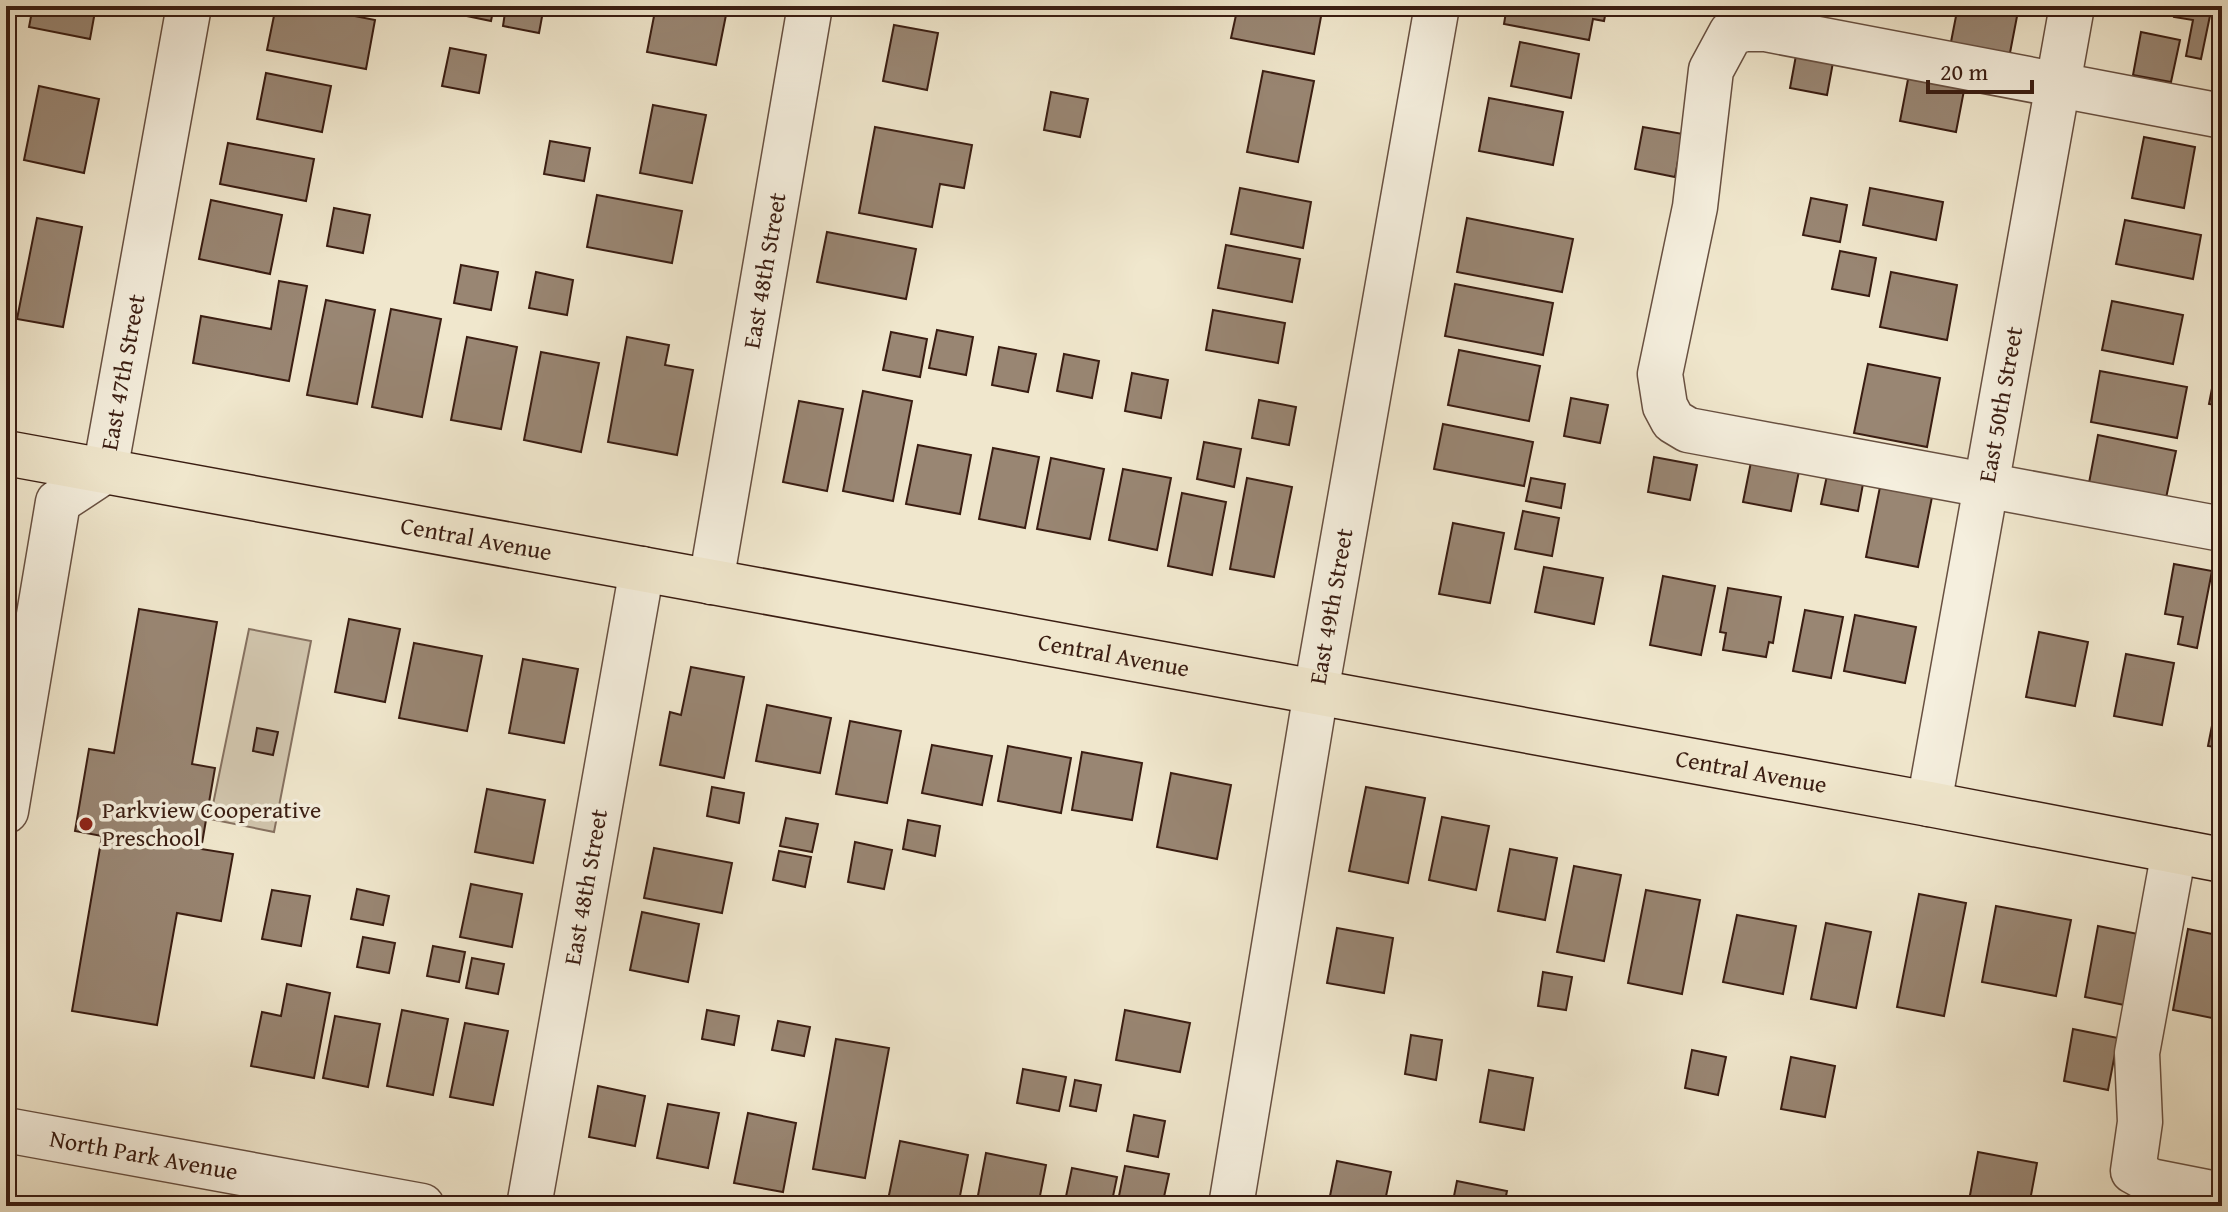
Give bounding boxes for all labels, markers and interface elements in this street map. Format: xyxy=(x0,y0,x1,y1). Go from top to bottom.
scale bar xyxy=(1928,44,2032,94)
text: 20 m xyxy=(1940,54,1988,89)
street label: East 48th Street xyxy=(733,189,795,351)
street label: East 47th Street xyxy=(91,291,154,453)
street label: East 50th Street xyxy=(1969,323,2031,485)
street label: Central Avenue xyxy=(398,507,555,569)
street label: East 49th Street xyxy=(1300,525,1362,687)
street label: Central Avenue xyxy=(1035,624,1192,686)
street label: Central Avenue xyxy=(1673,740,1830,802)
place label: Parkview Cooperative Preschool xyxy=(102,792,321,855)
street label: East 48th Street xyxy=(554,806,616,968)
marker: Parkview Cooperative Preschool xyxy=(77,815,95,833)
street label: North Park Avenue xyxy=(47,1120,241,1189)

